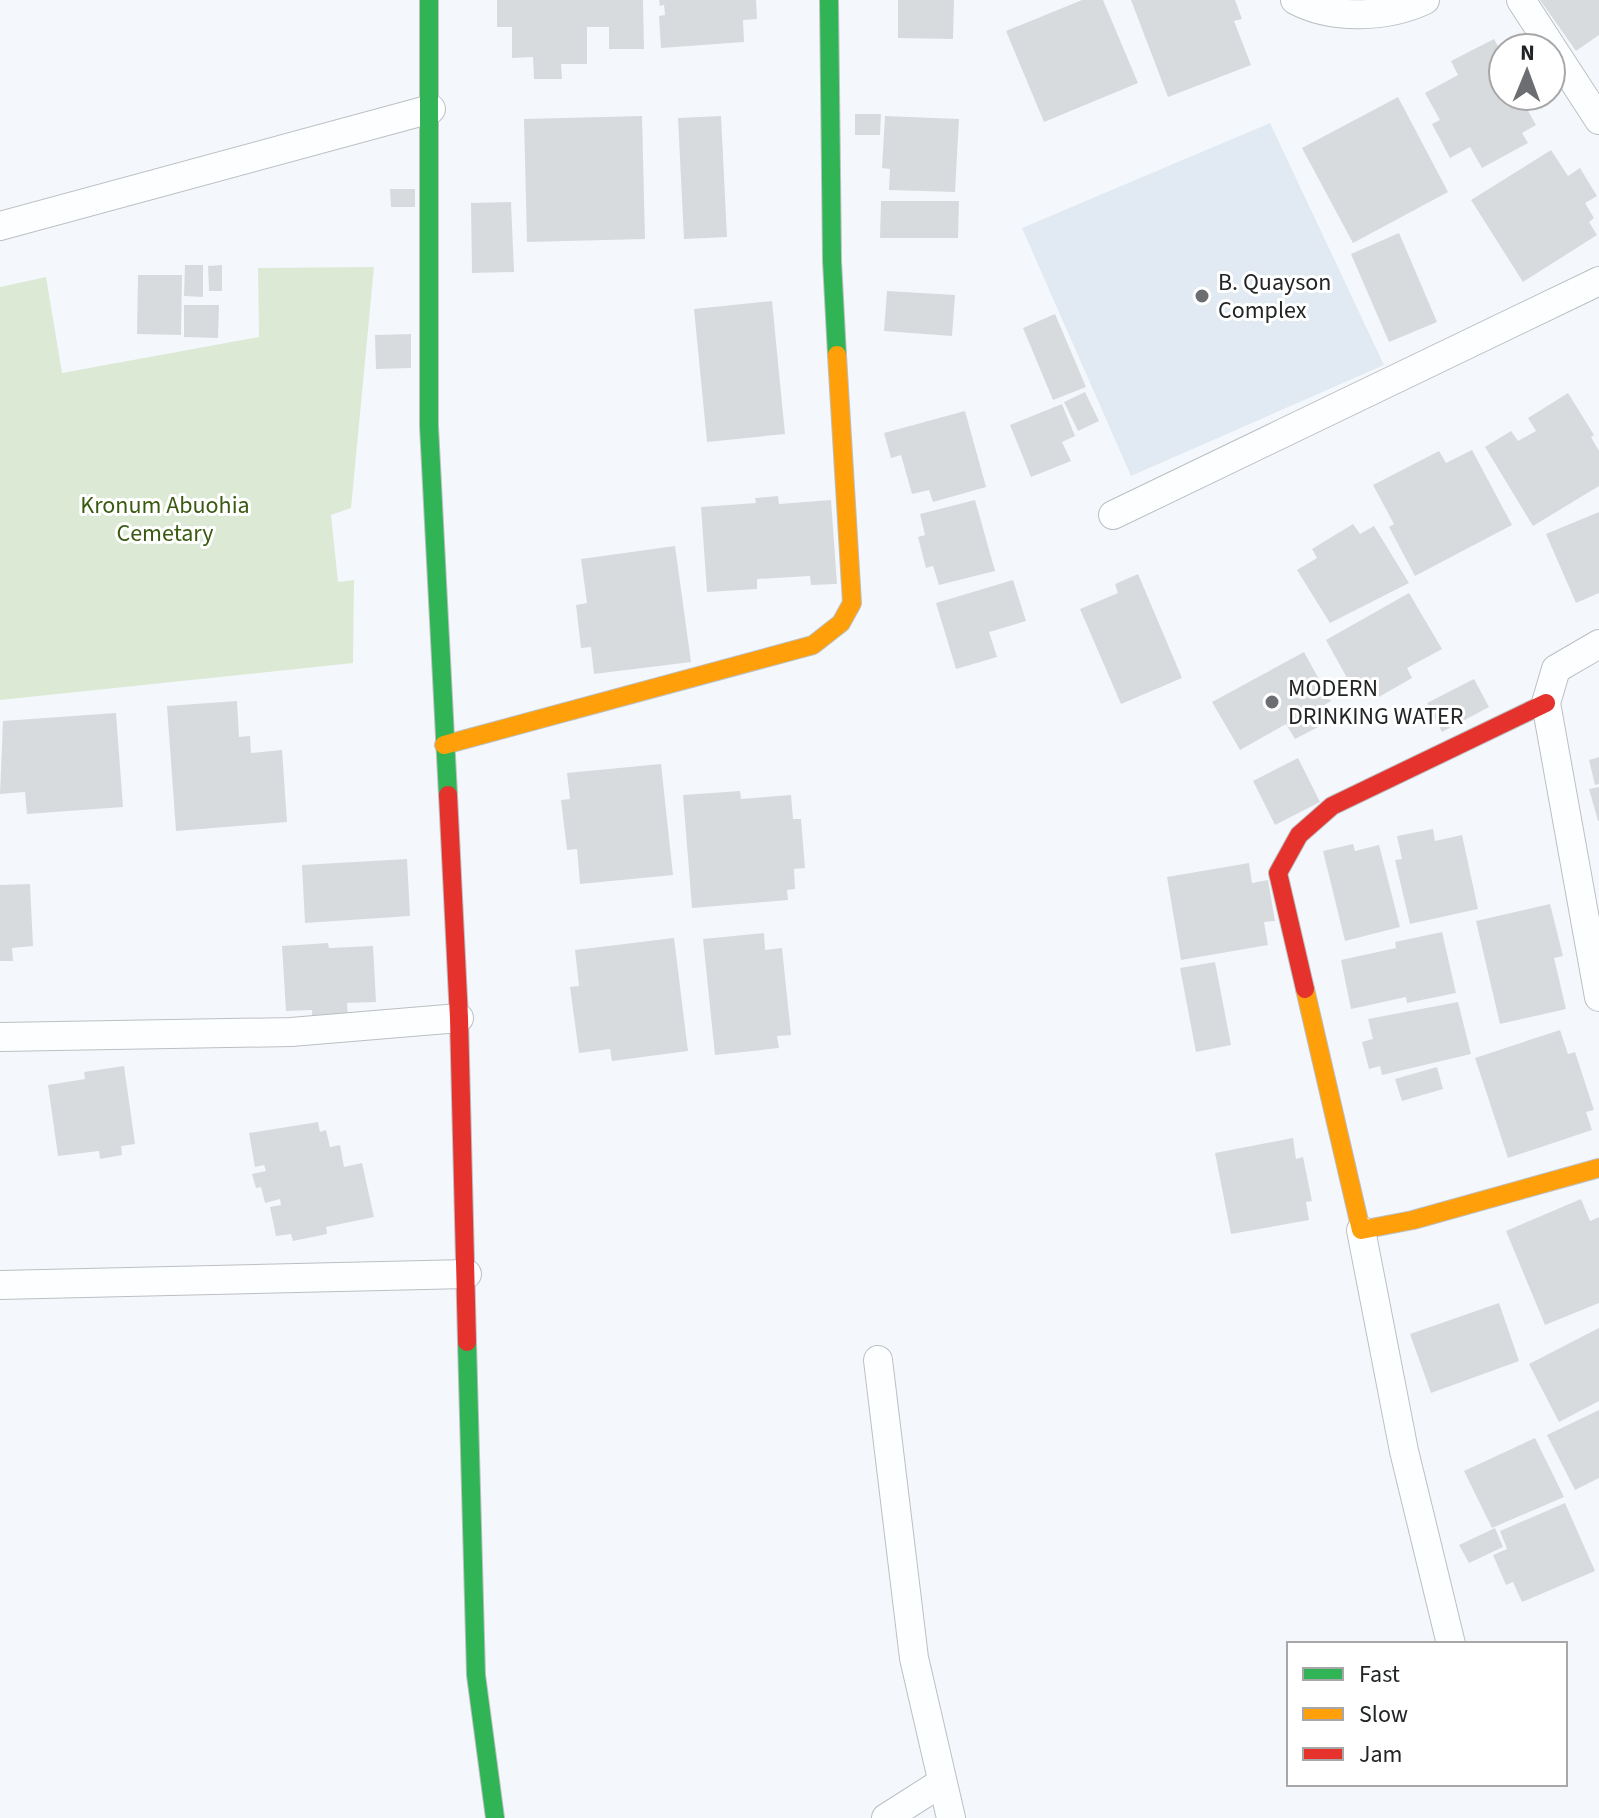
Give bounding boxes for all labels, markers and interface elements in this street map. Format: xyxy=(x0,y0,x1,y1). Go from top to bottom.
north arrow xyxy=(1487,32,1567,112)
text: N xyxy=(1520,37,1535,69)
place label: B. Quayson Complex xyxy=(1218,265,1331,328)
marker: B. Quayson Complex xyxy=(1193,287,1211,305)
park label: Kronum Abuohia Cemetary xyxy=(80,488,250,551)
place label: MODERN DRINKING WATER xyxy=(1288,671,1464,734)
marker: MODERN DRINKING WATER xyxy=(1263,693,1281,711)
legend xyxy=(1287,1642,1567,1786)
text: Fast xyxy=(1359,1657,1400,1692)
text: Slow xyxy=(1359,1697,1408,1732)
text: Jam xyxy=(1359,1737,1403,1772)

